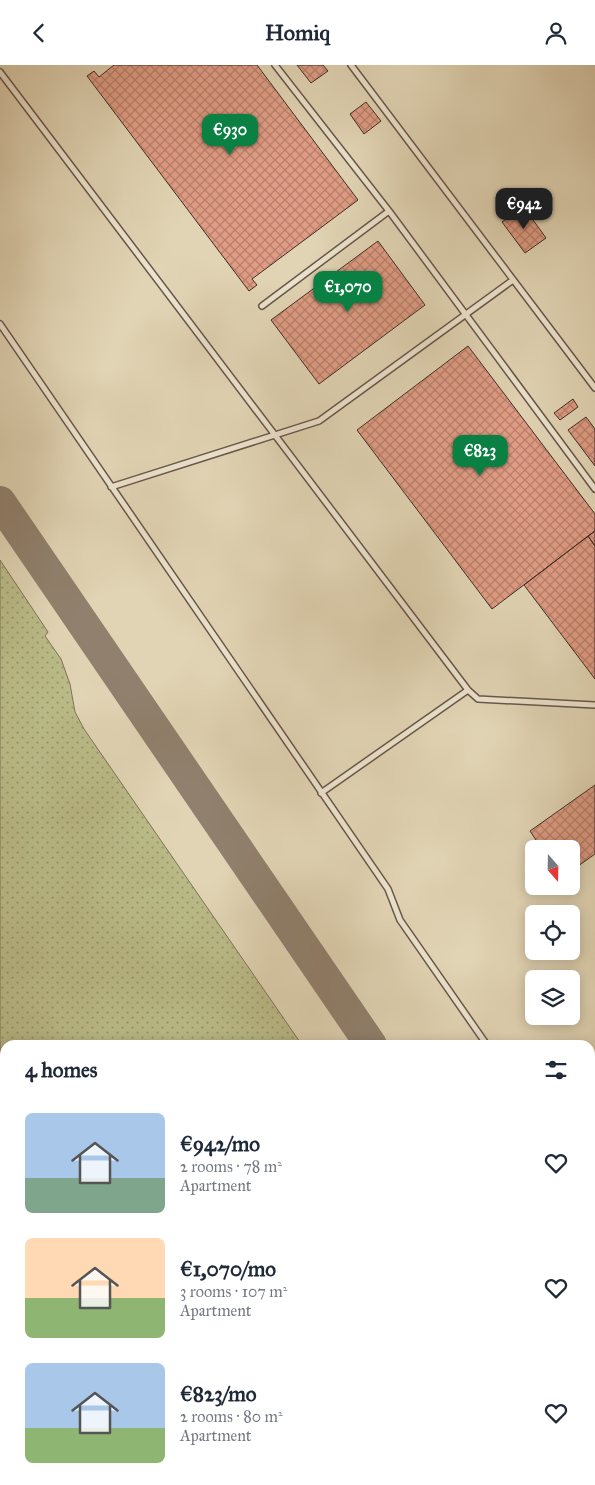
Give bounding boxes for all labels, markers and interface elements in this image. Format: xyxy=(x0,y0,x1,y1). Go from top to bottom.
icon: back xyxy=(25,19,53,47)
text: Homiq xyxy=(265,19,330,46)
icon: person xyxy=(542,19,570,47)
pin: €930 xyxy=(200,113,260,156)
text: €930 xyxy=(213,120,247,139)
pin: €942 xyxy=(494,187,554,230)
text: €942 xyxy=(506,194,542,213)
pin: €1,070 xyxy=(307,271,389,313)
text: €1,070 xyxy=(324,277,372,296)
pin: €823 xyxy=(450,435,510,477)
text: €823 xyxy=(464,441,496,460)
north arrow xyxy=(525,840,580,895)
map controls xyxy=(525,840,580,1025)
button: locate xyxy=(525,905,580,960)
button: layers xyxy=(525,970,580,1025)
icon: filters xyxy=(542,1056,570,1084)
text: 4 homes xyxy=(25,1057,97,1083)
text: €942/mo xyxy=(180,1131,260,1157)
icon: home xyxy=(65,1133,125,1193)
icon: heart xyxy=(542,1149,570,1177)
text: 2 rooms · 78 m² xyxy=(180,1157,282,1176)
text: Apartment xyxy=(180,1176,252,1195)
text: €1,070/mo xyxy=(180,1256,276,1282)
icon: home xyxy=(65,1258,125,1318)
icon: heart xyxy=(542,1274,570,1302)
text: 3 rooms · 107 m² xyxy=(180,1282,287,1301)
text: Apartment xyxy=(180,1301,252,1320)
text: €823/mo xyxy=(180,1381,257,1407)
icon: home xyxy=(65,1383,125,1443)
icon: heart xyxy=(542,1399,570,1427)
text: 2 rooms · 80 m² xyxy=(180,1407,283,1426)
text: Apartment xyxy=(180,1426,252,1445)

